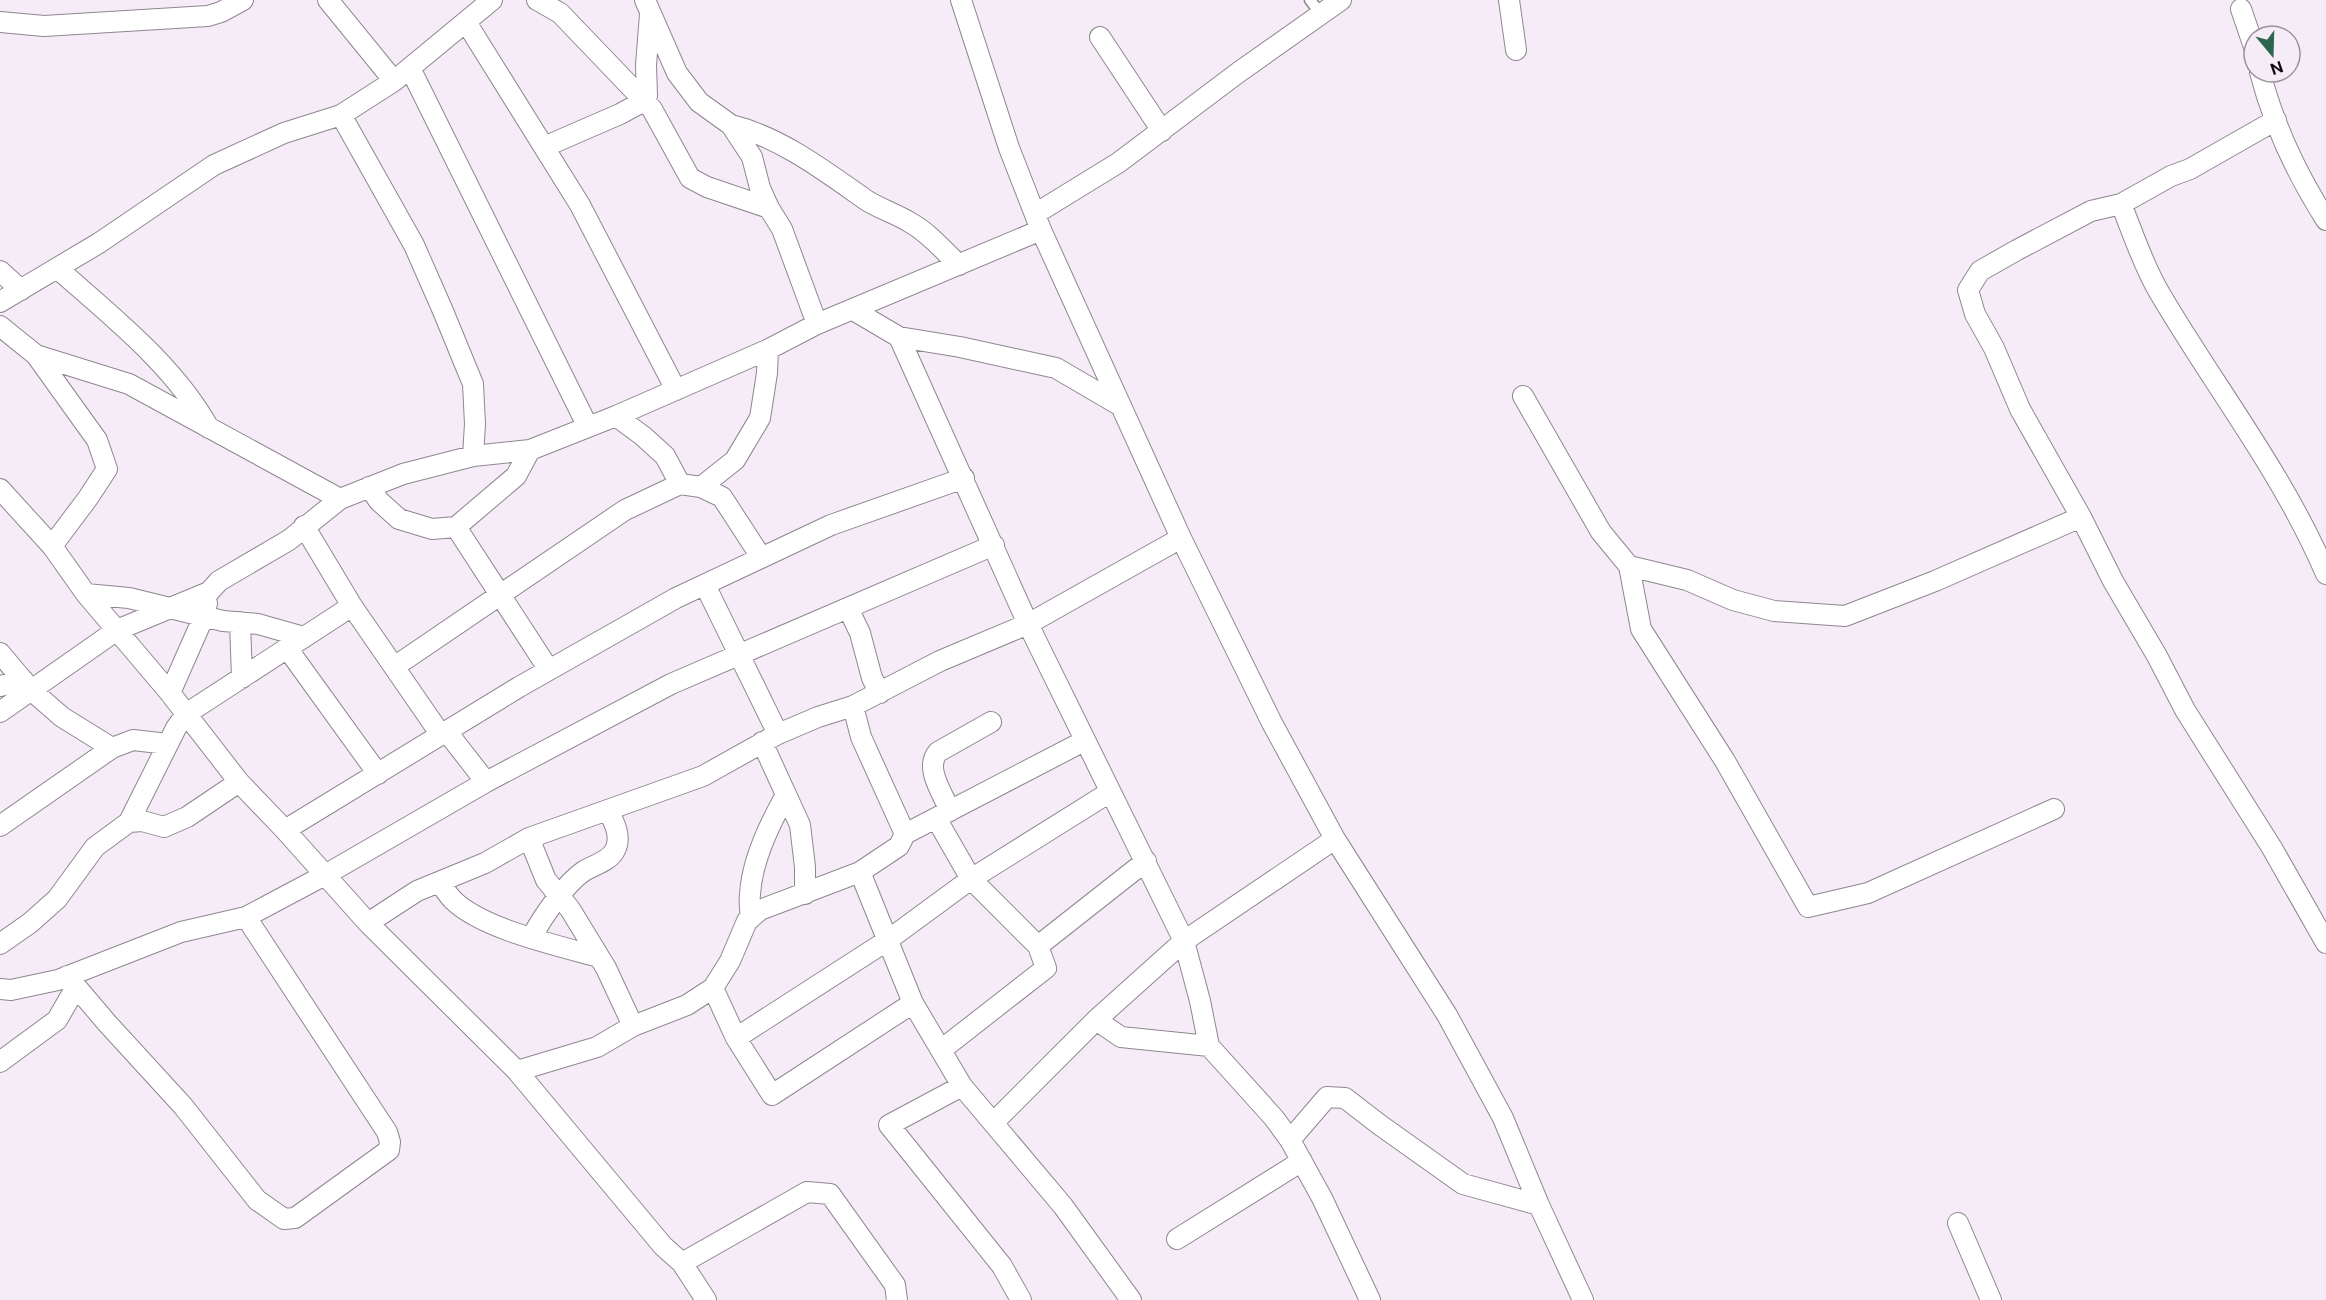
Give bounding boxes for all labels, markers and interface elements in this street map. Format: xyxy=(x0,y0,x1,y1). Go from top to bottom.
north arrow xyxy=(2242,24,2302,84)
text: N xyxy=(2268,57,2286,79)

